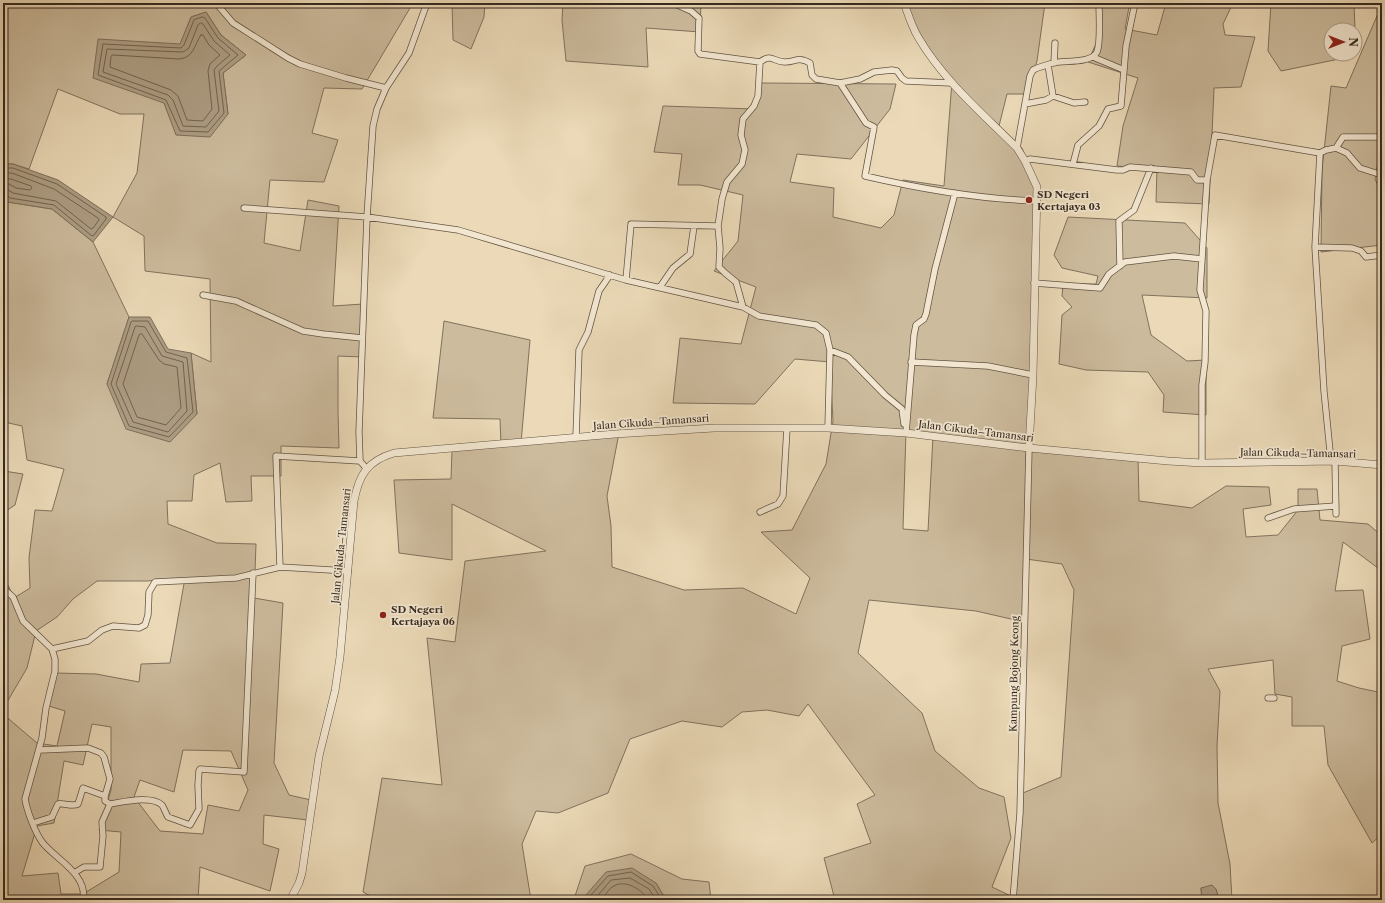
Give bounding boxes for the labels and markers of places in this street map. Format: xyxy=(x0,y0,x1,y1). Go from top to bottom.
place label: SD Negeri Kertajaya 03 xyxy=(1037,188,1101,213)
marker: SD Negeri Kertajaya 03 xyxy=(1024,195,1034,205)
place label: SD Negeri Kertajaya 06 xyxy=(391,603,455,628)
marker: SD Negeri Kertajaya 06 xyxy=(378,610,388,620)

